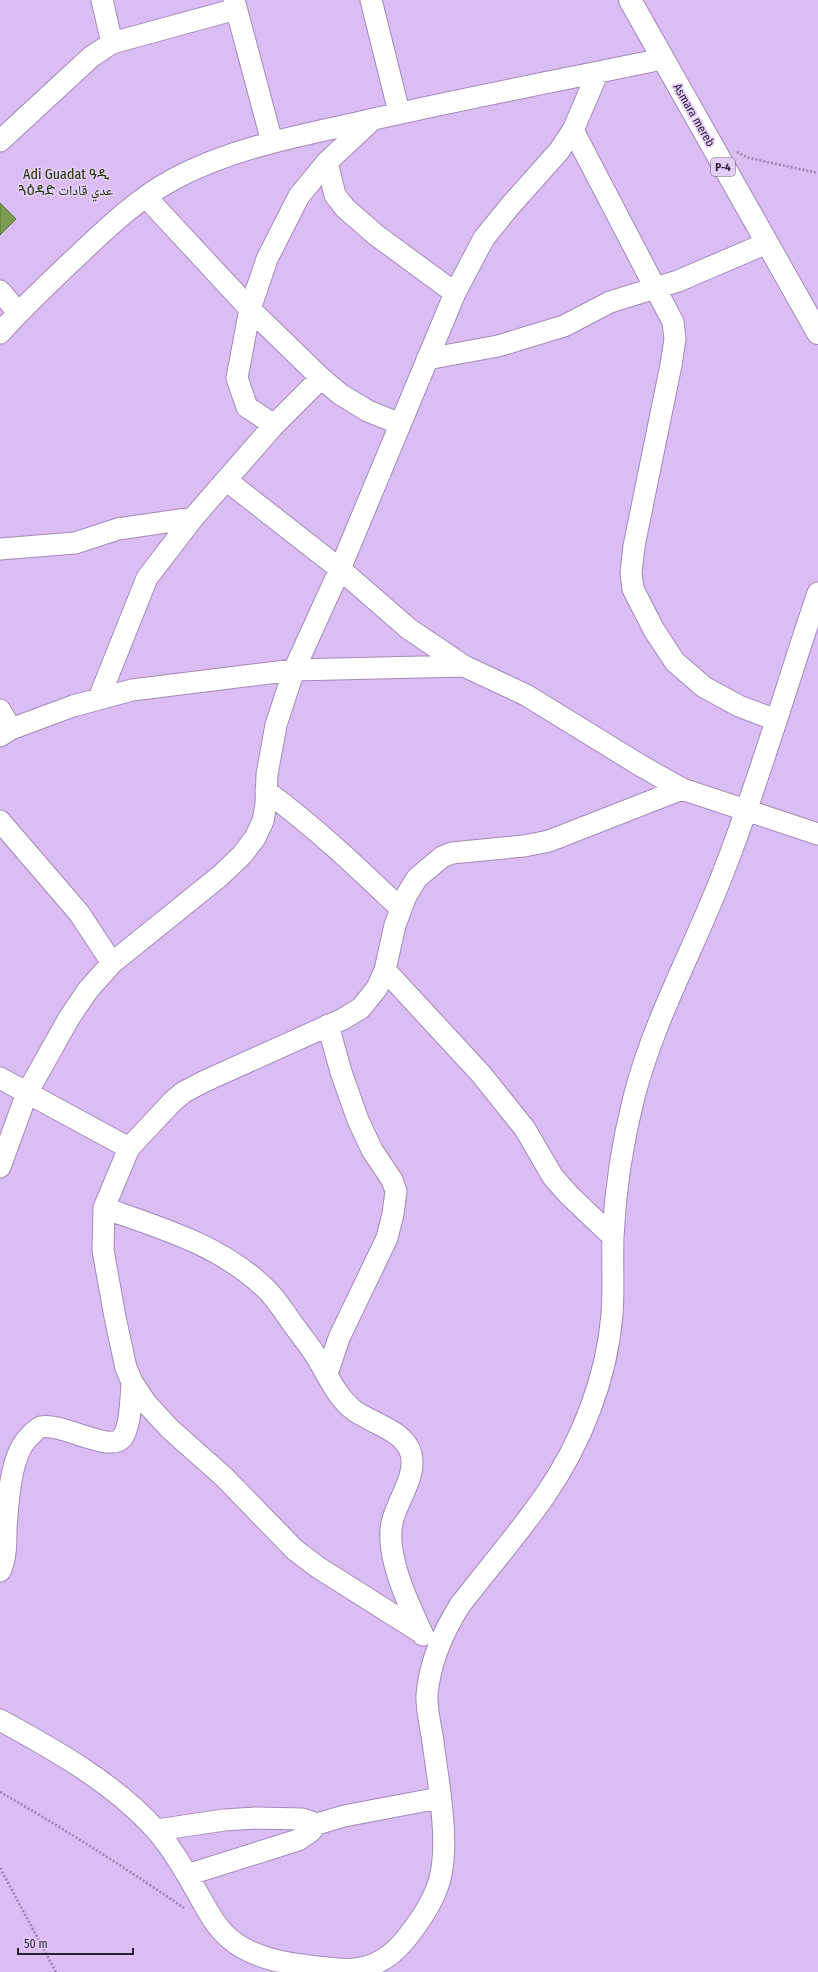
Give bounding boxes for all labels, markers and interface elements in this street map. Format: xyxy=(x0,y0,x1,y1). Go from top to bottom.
street label: Asmara mereb xyxy=(670,81,718,149)
road number: P-4 xyxy=(711,158,735,176)
district label: Adi Guadat ዓዲ ጓዕዳድ عدي قادات xyxy=(19,166,113,202)
scale bar xyxy=(18,1930,133,1956)
text: 50 m xyxy=(24,1937,48,1951)

